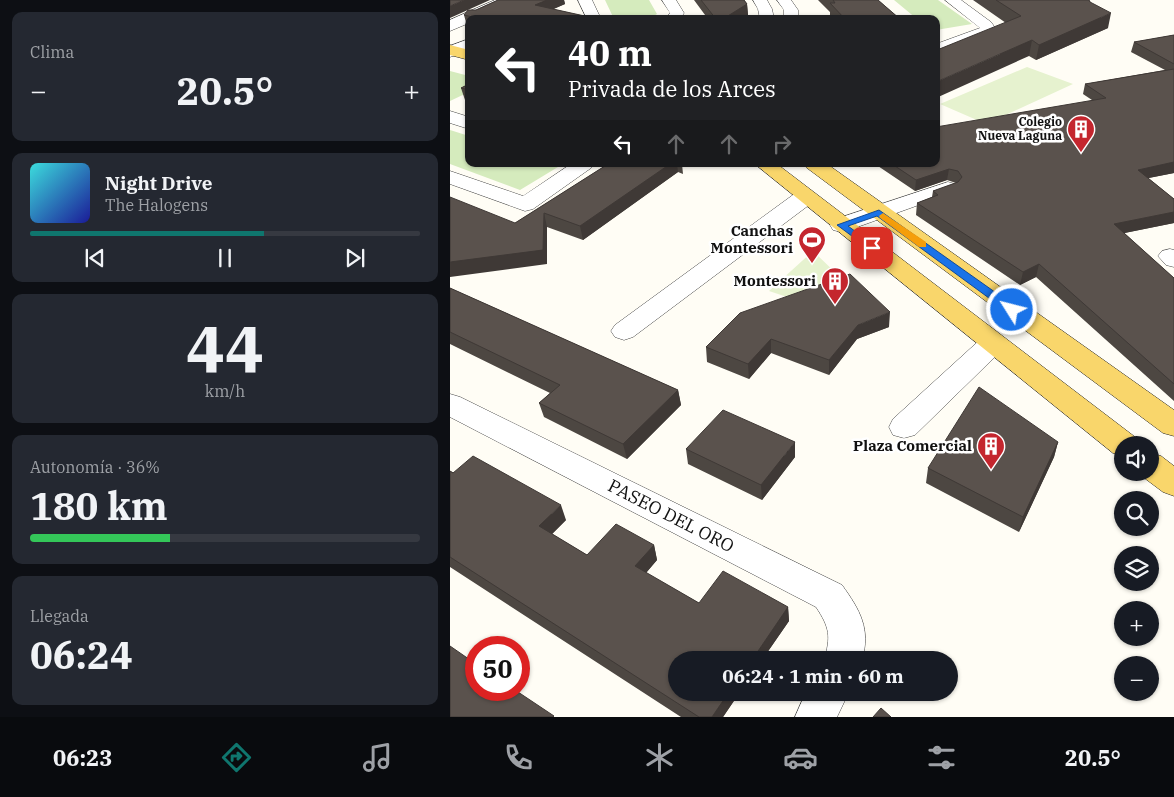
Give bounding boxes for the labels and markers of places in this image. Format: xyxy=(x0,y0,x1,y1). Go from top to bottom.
place label: Colegio Nueva Laguna xyxy=(978,114,1062,143)
building icon: Colegio Nueva Laguna xyxy=(1066,114,1096,153)
place label: Canchas Montessori xyxy=(711,221,793,257)
sports icon: Canchas Montessori xyxy=(797,225,827,264)
pin xyxy=(851,227,893,269)
building icon: Montessori xyxy=(820,266,850,305)
place label: Montessori xyxy=(734,271,816,290)
building icon: Plaza Comercial xyxy=(976,431,1006,470)
place label: Plaza Comercial xyxy=(853,436,972,455)

